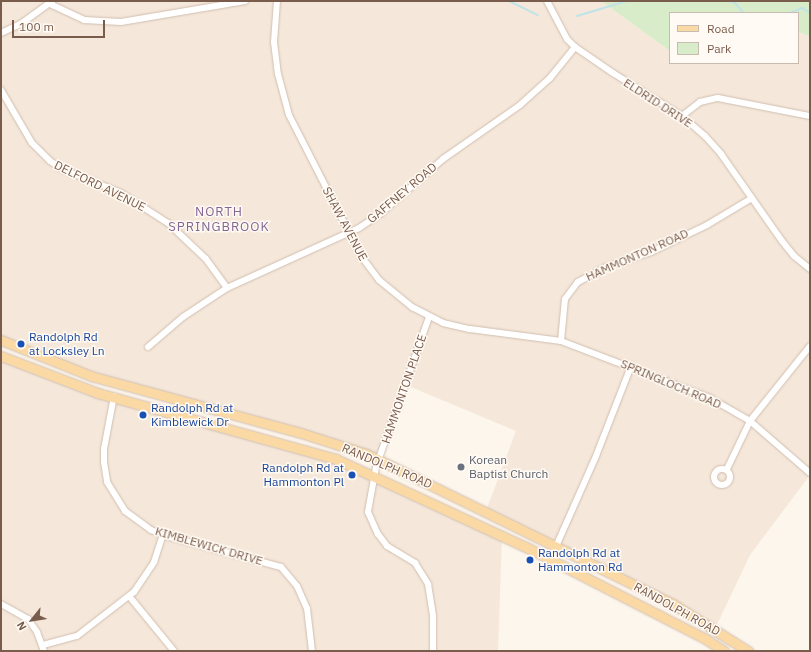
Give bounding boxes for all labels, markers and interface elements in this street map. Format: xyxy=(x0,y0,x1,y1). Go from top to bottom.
scale bar xyxy=(14,12,107,38)
legend xyxy=(669,12,799,64)
text: 100 m xyxy=(19,19,54,34)
text: Road xyxy=(707,21,735,36)
text: Park xyxy=(707,41,731,56)
street label: ELDRID DRIVE xyxy=(621,75,695,131)
street label: DELFORD AVENUE xyxy=(52,158,148,214)
street label: GAFFNEY ROAD xyxy=(364,160,440,226)
street label: SHAW AVENUE xyxy=(319,185,371,263)
district label: NORTH SPRINGBROOK xyxy=(168,205,270,236)
street label: HAMMONTON ROAD xyxy=(584,226,690,284)
place label: Randolph Rd at Locksley Ln xyxy=(29,330,105,358)
street label: HAMMONTON PLACE xyxy=(379,333,429,445)
marker: Randolph Rd at Locksley Ln xyxy=(16,339,26,349)
street label: SPRINGLOCH ROAD xyxy=(618,356,724,412)
place label: Randolph Rd at Kimblewick Dr xyxy=(151,401,233,429)
marker: Randolph Rd at Kimblewick Dr xyxy=(138,410,148,420)
street label: RANDOLPH ROAD xyxy=(340,440,434,492)
place label: Korean Baptist Church xyxy=(469,453,548,481)
place label: Randolph Rd at Hammonton Pl xyxy=(262,461,344,489)
marker: Korean Baptist Church xyxy=(456,462,466,472)
marker: Randolph Rd at Hammonton Pl xyxy=(347,470,357,480)
street label: KIMBLEWICK DRIVE xyxy=(154,524,264,568)
place label: Randolph Rd at Hammonton Rd xyxy=(538,546,622,574)
marker: Randolph Rd at Hammonton Rd xyxy=(525,555,535,565)
street label: RANDOLPH ROAD xyxy=(631,579,723,639)
north arrow xyxy=(12,600,52,640)
text: N xyxy=(14,619,30,633)

